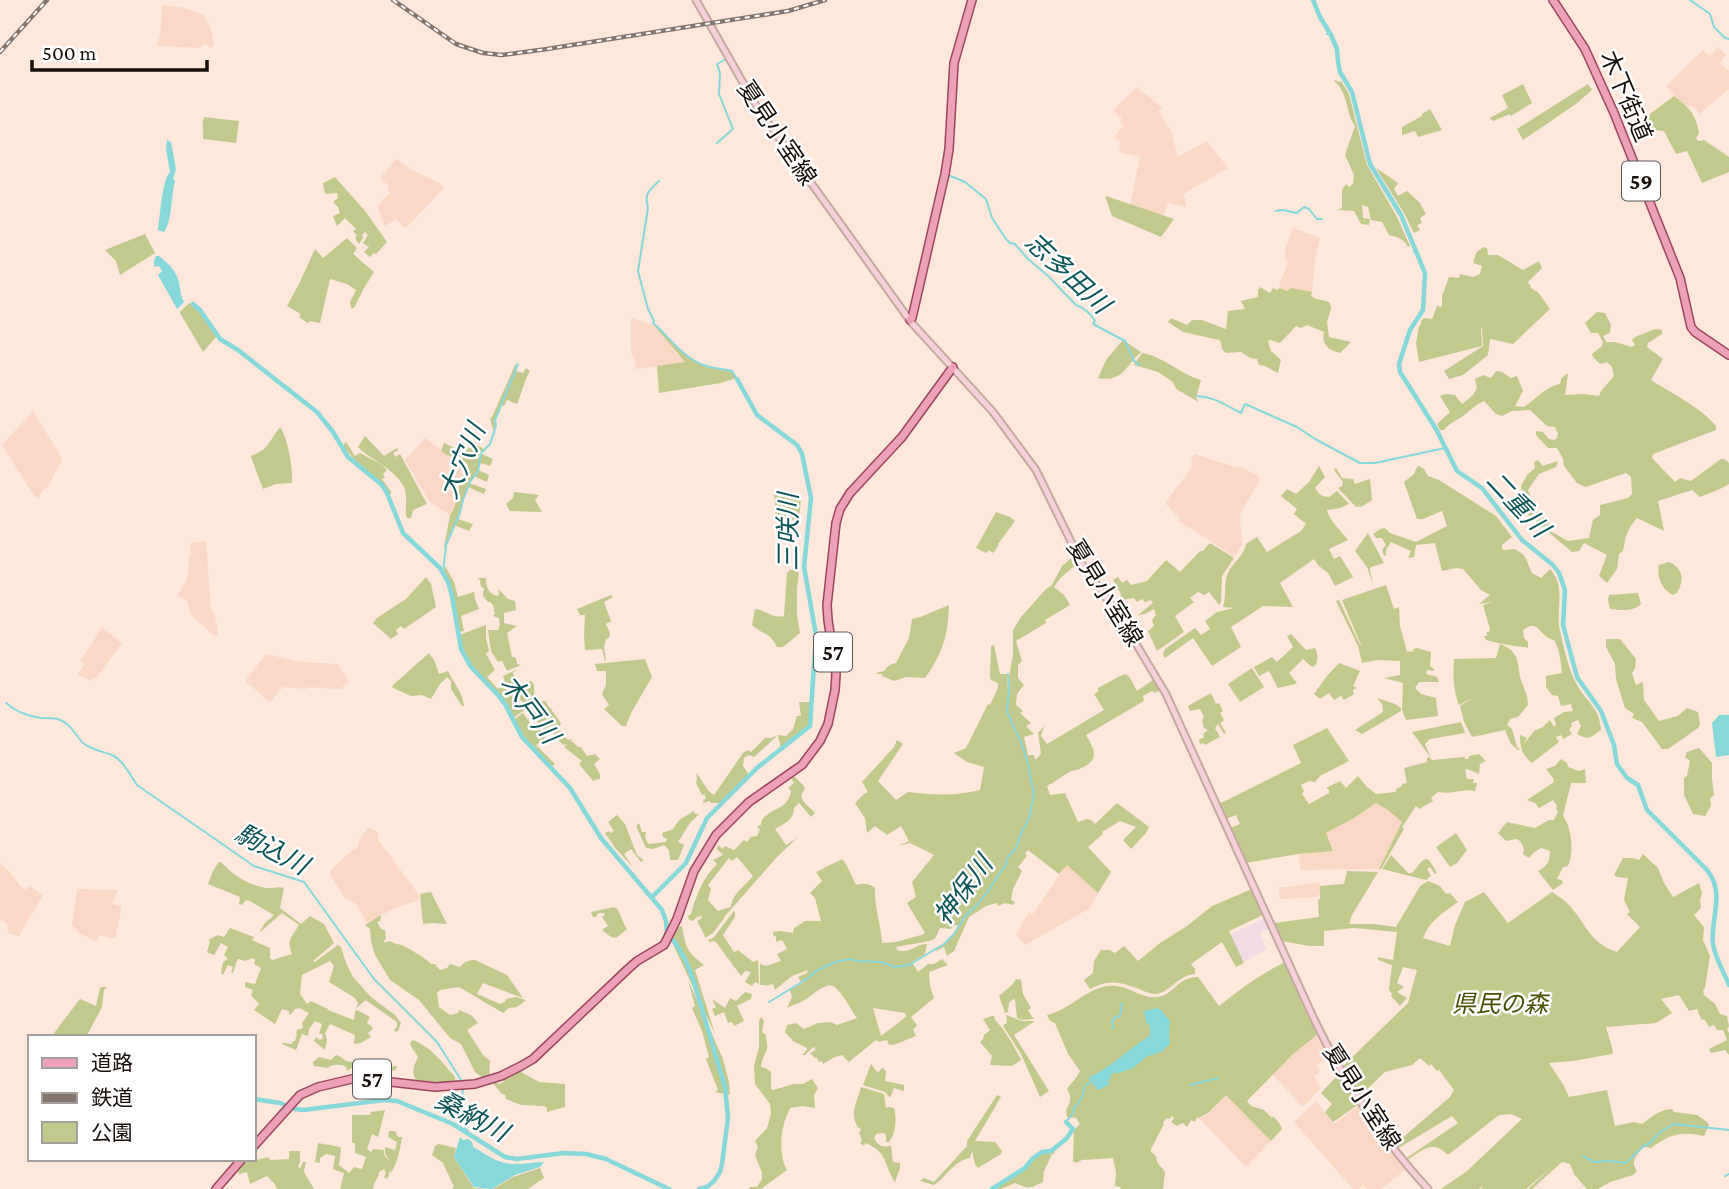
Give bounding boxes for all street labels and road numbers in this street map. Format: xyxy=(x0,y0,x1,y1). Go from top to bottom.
street label: 木下街道 xyxy=(1595,46,1658,145)
street label: 夏見小室線 xyxy=(733,75,822,190)
road number: 59 xyxy=(1622,162,1660,200)
street label: 夏見小室線 xyxy=(1062,535,1149,651)
road number: 57 xyxy=(814,632,852,672)
street label: 夏見小室線 xyxy=(1318,1039,1406,1154)
road number: 57 xyxy=(353,1060,391,1098)

